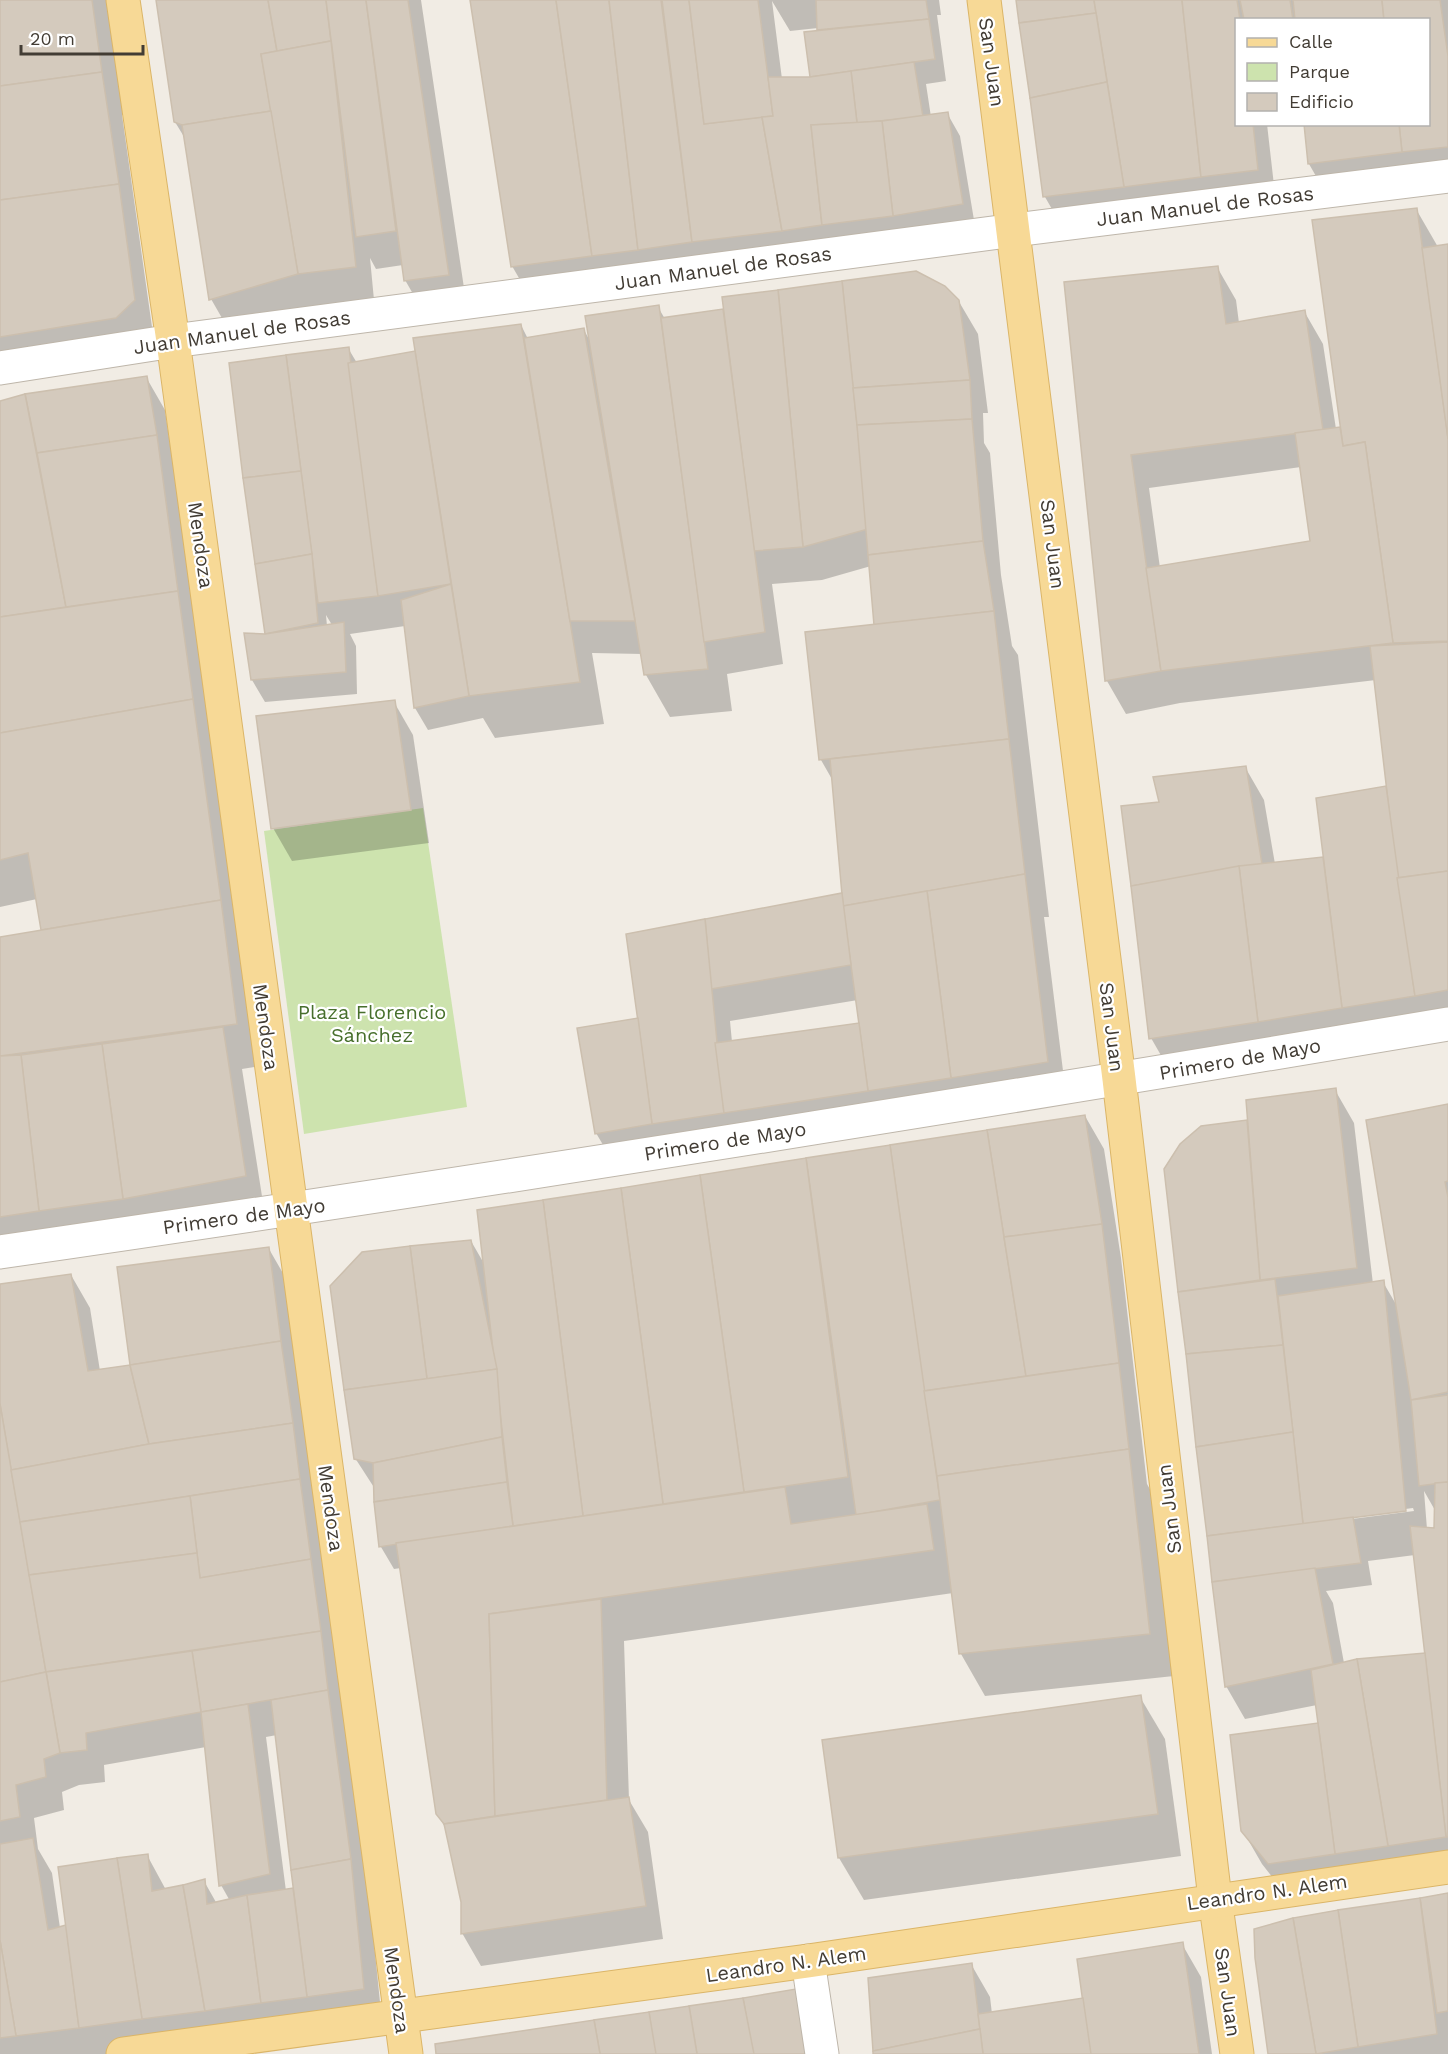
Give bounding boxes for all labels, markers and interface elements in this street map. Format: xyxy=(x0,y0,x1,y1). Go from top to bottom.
street label: San Juan xyxy=(974,16,1010,108)
scale bar xyxy=(21,18,142,56)
legend xyxy=(1235,18,1430,126)
text: 20 m xyxy=(30,28,75,49)
text: Calle xyxy=(1289,31,1333,52)
text: Parque xyxy=(1289,61,1350,82)
text: Edificio xyxy=(1289,91,1354,112)
street label: Juan Manuel de Rosas xyxy=(1095,181,1315,231)
street label: Juan Manuel de Rosas xyxy=(613,241,833,295)
street label: Juan Manuel de Rosas xyxy=(132,305,352,359)
street label: San Juan xyxy=(1036,498,1070,590)
street label: Mendoza xyxy=(183,500,219,590)
street label: San Juan xyxy=(1095,981,1129,1073)
street label: Mendoza xyxy=(248,982,284,1072)
park label: Plaza Florencio Sánchez xyxy=(298,1000,446,1047)
street label: Primero de Mayo xyxy=(1157,1033,1323,1085)
street label: Primero de Mayo xyxy=(642,1116,808,1166)
street label: Primero de Mayo xyxy=(161,1193,327,1239)
street label: Mendoza xyxy=(313,1463,349,1553)
street label: San Juan xyxy=(1152,1463,1186,1555)
street label: Leandro N. Alem xyxy=(1185,1869,1349,1915)
street label: Leandro N. Alem xyxy=(704,1941,868,1987)
street label: Mendoza xyxy=(379,1945,415,2035)
street label: San Juan xyxy=(1210,1946,1246,2038)

